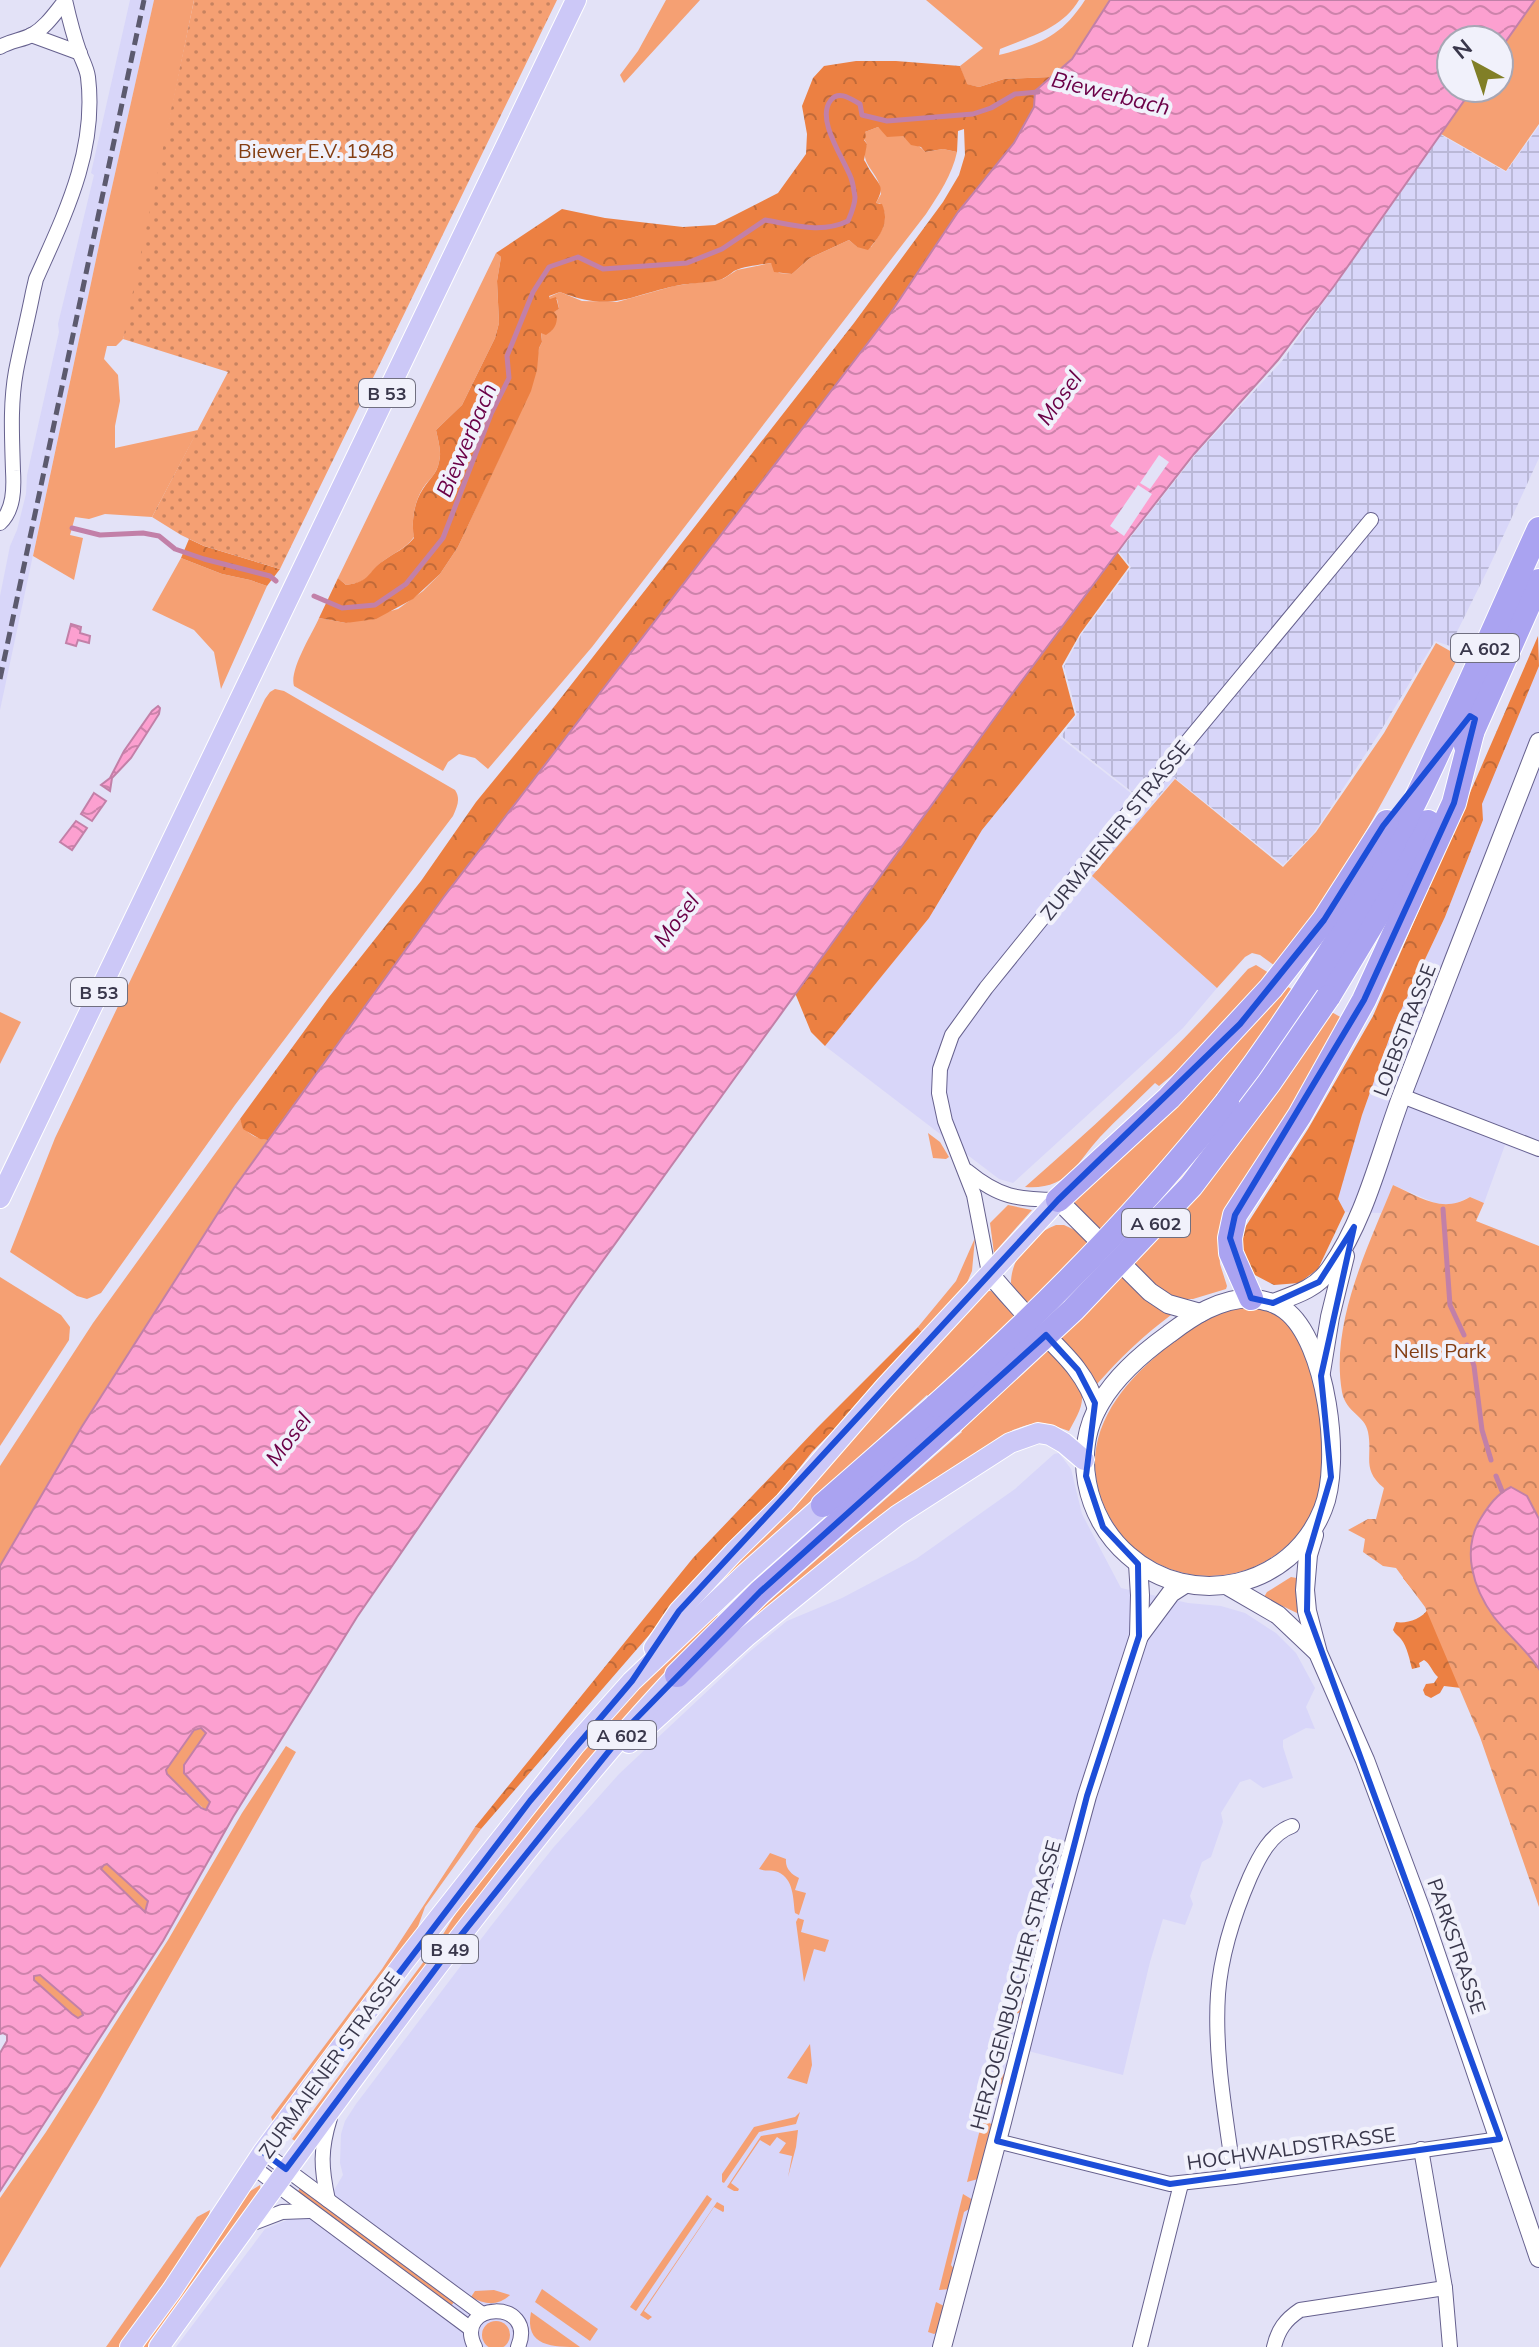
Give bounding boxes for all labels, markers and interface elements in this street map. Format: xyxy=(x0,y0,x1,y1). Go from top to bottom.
north arrow xyxy=(1435,24,1515,104)
text: N xyxy=(1447,33,1478,65)
water label: Biewerbach xyxy=(1049,65,1173,121)
park label: Biewer E.V. 1948 xyxy=(238,138,394,163)
water label: Mosel xyxy=(1030,365,1088,430)
road number: B 53 xyxy=(359,379,415,407)
water label: Biewerbach xyxy=(429,379,503,501)
road number: A 602 xyxy=(1451,634,1519,662)
street label: ZURMAIENER STRASSE xyxy=(1035,735,1195,925)
water label: Mosel xyxy=(647,887,706,952)
street label: LOEBSTRASSE xyxy=(1367,960,1441,1100)
road number: B 53 xyxy=(71,978,127,1006)
road number: A 602 xyxy=(1122,1209,1190,1237)
park label: Nells Park xyxy=(1394,1338,1487,1363)
water label: Mosel xyxy=(259,1406,318,1471)
road number: A 602 xyxy=(588,1721,656,1749)
street label: HERZOGENBUSCHER STRASSE xyxy=(964,1837,1066,2133)
street label: PARKSTRASSE xyxy=(1422,1875,1492,2017)
road number: B 49 xyxy=(422,1935,478,1963)
street label: ZURMAIENER STRASSE xyxy=(253,1967,405,2163)
street label: HOCHWALDSTRASSE xyxy=(1185,2121,1397,2175)

